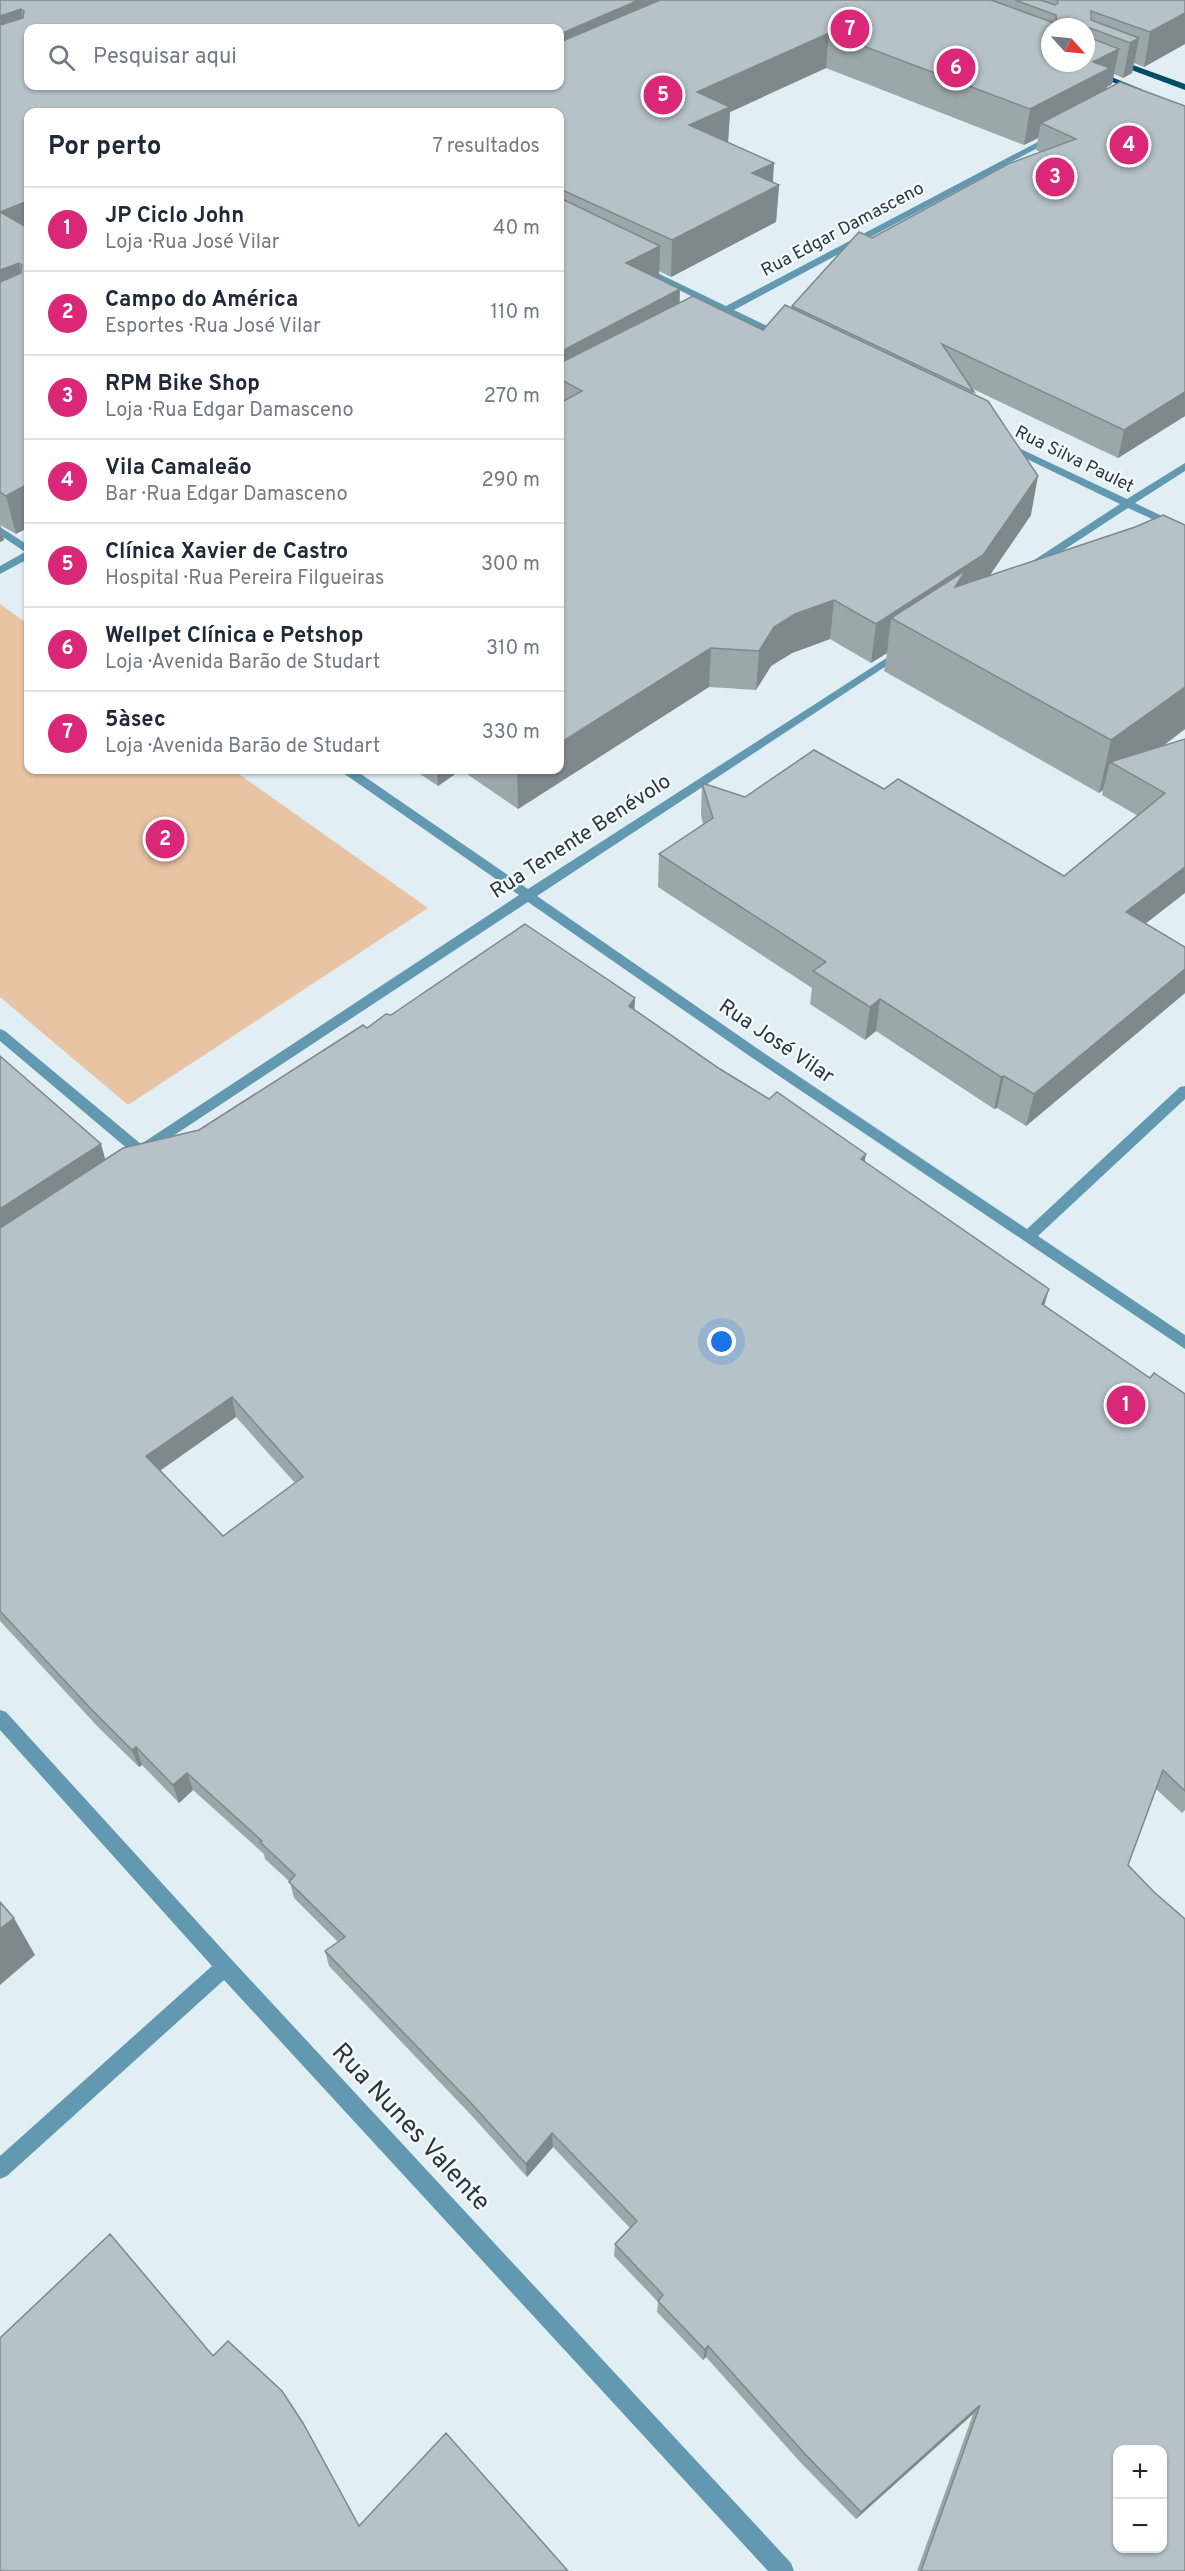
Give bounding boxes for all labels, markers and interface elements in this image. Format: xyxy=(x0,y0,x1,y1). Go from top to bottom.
pin: 7 xyxy=(830,6,870,51)
north arrow xyxy=(1041,18,1095,72)
search box xyxy=(24,24,564,90)
icon: search xyxy=(45,41,78,74)
text: Pesquisar aqui xyxy=(93,44,237,71)
pin: 6 xyxy=(936,46,976,90)
pin: 5 xyxy=(644,72,682,118)
pin: 4 xyxy=(1110,122,1148,168)
text: Por perto xyxy=(48,131,162,164)
text: 7 resultados xyxy=(432,134,540,160)
pin: 3 xyxy=(1036,154,1074,200)
street label: Rua Edgar Damasceno xyxy=(758,177,928,283)
text: JP Ciclo John xyxy=(105,203,244,230)
text: 1 xyxy=(64,216,72,242)
text: 40 m xyxy=(493,216,540,242)
text: Loja · Rua José Vilar xyxy=(105,230,280,256)
text: Campo do América xyxy=(105,287,298,314)
text: 2 xyxy=(61,300,74,326)
text: 110 m xyxy=(491,300,540,326)
text: Esportes · Rua José Vilar xyxy=(105,314,321,340)
text: RPM Bike Shop xyxy=(105,371,260,398)
text: 3 xyxy=(62,384,74,410)
text: 270 m xyxy=(484,384,540,410)
text: Loja · Rua Edgar Damasceno xyxy=(105,398,354,424)
street label: Rua Silva Paulet xyxy=(1011,421,1137,499)
text: Vila Camaleão xyxy=(105,455,252,482)
text: 4 xyxy=(61,468,74,494)
text: 290 m xyxy=(482,468,540,494)
text: Bar · Rua Edgar Damasceno xyxy=(105,482,348,508)
text: Clínica Xavier de Castro xyxy=(105,539,348,566)
text: 5 xyxy=(61,552,74,578)
text: 300 m xyxy=(481,552,540,578)
text: Hospital · Rua Pereira Filgueiras xyxy=(105,566,384,592)
text: Wellpet Clínica e Petshop xyxy=(105,623,363,650)
text: 6 xyxy=(61,636,74,662)
text: 310 m xyxy=(486,636,540,662)
text: Loja · Avenida Barão de Studart xyxy=(105,650,380,676)
text: 5àsec xyxy=(105,707,166,734)
text: 7 xyxy=(62,720,73,746)
text: 330 m xyxy=(482,720,540,746)
text: Loja · Avenida Barão de Studart xyxy=(105,734,380,760)
street label: Rua Tenente Benévolo xyxy=(485,768,677,906)
pin: 2 xyxy=(146,816,184,862)
street label: Rua José Vilar xyxy=(713,993,839,1091)
your location xyxy=(707,1327,736,1356)
pin: 1 xyxy=(1106,1382,1146,1428)
street label: Rua Nunes Valente xyxy=(323,2037,497,2219)
map controls xyxy=(1113,2445,1167,2553)
button: + xyxy=(1113,2445,1167,2499)
button: − xyxy=(1113,2499,1167,2553)

